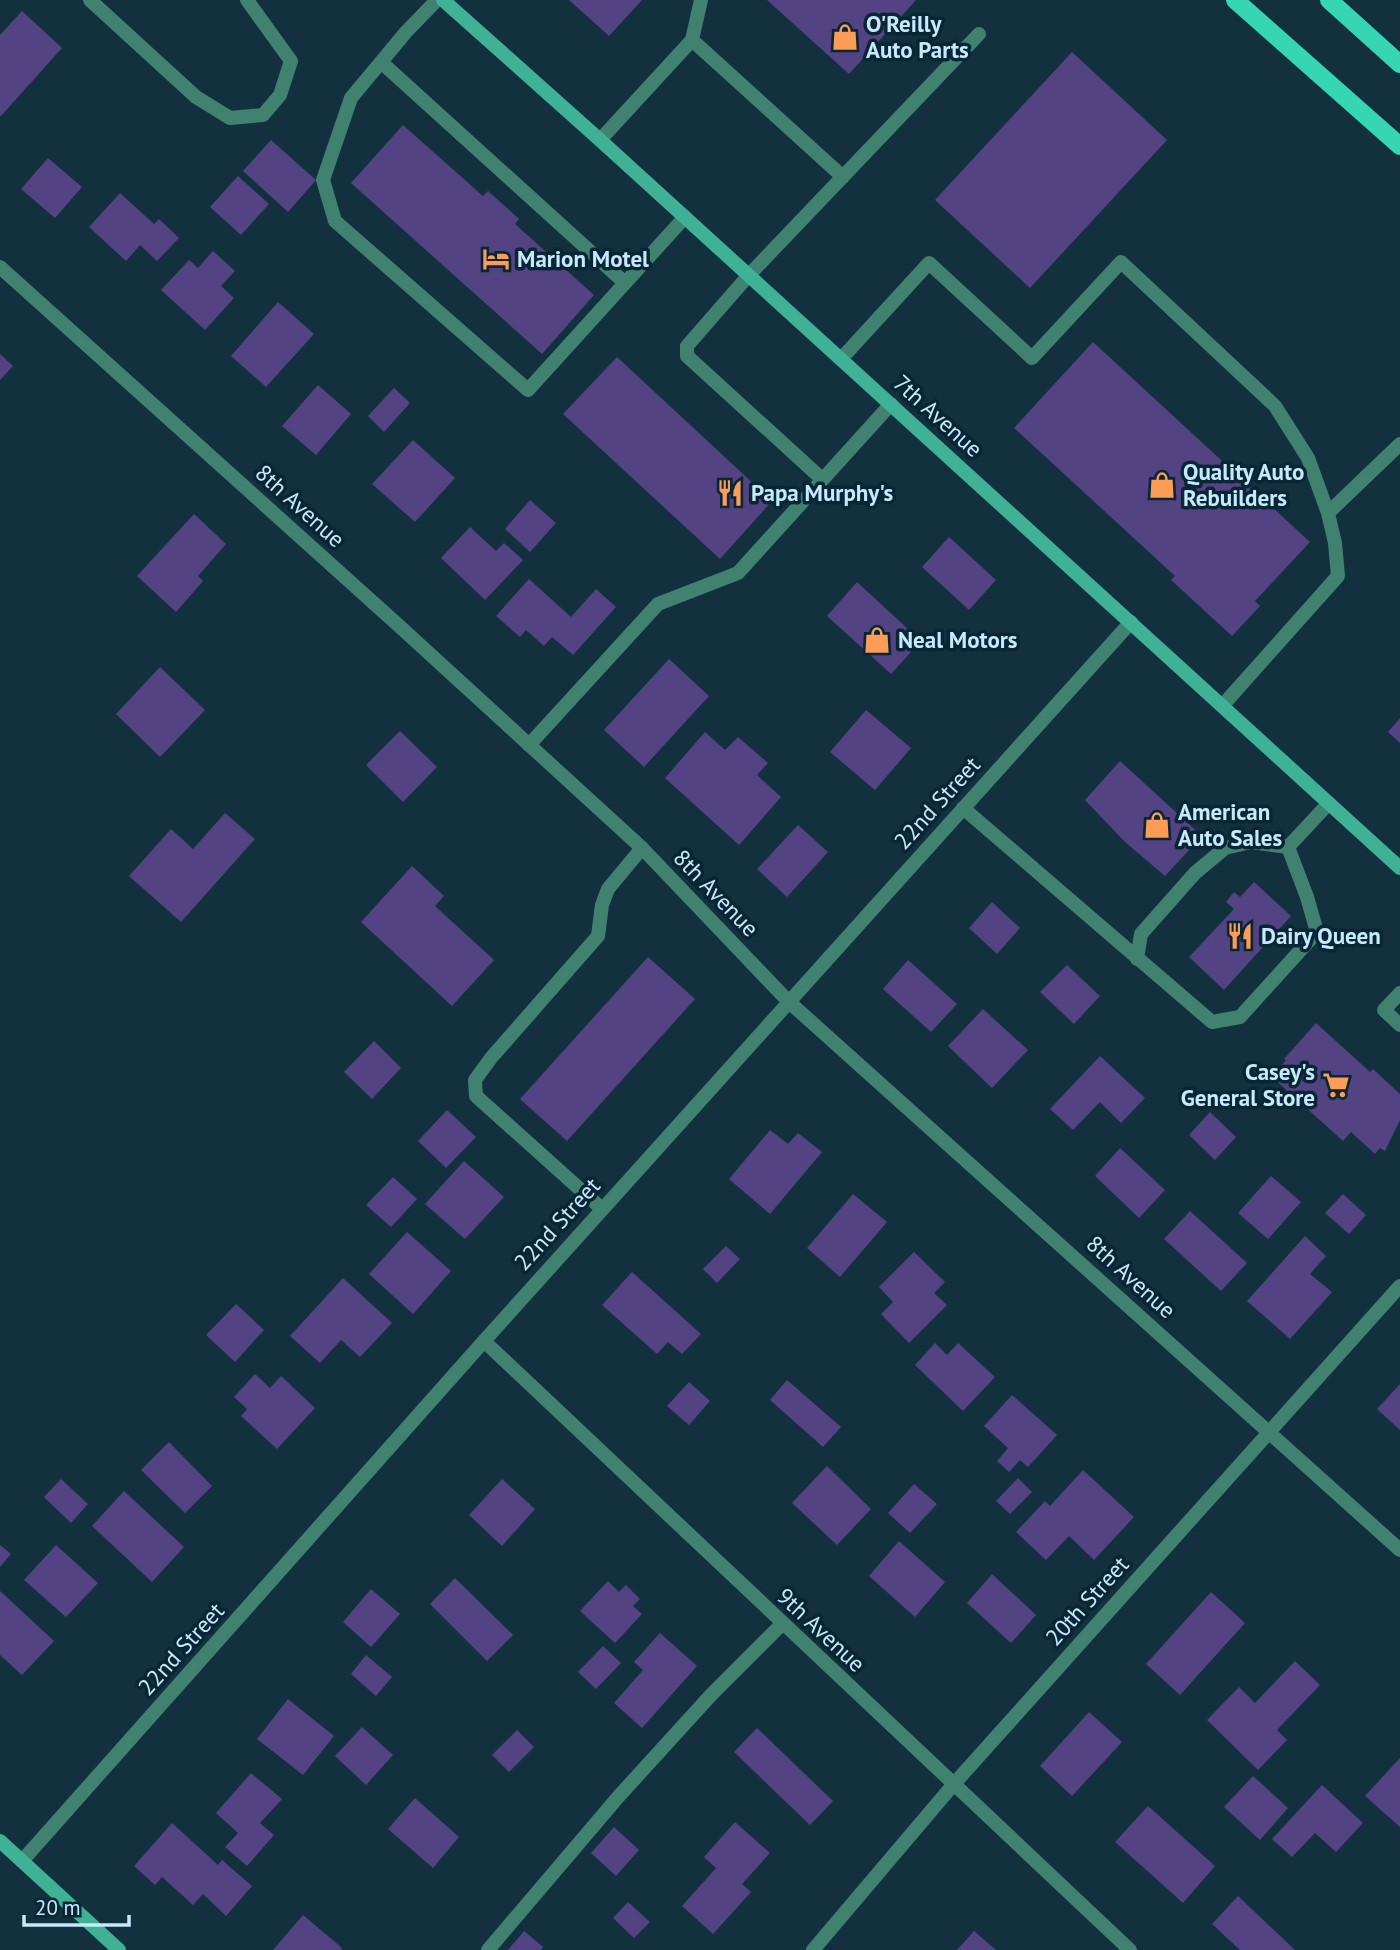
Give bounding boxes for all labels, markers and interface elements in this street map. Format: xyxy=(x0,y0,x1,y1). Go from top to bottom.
place label: O'Reilly Auto Parts xyxy=(866,9,969,64)
shop icon: O'Reilly Auto Parts xyxy=(830,22,860,52)
hotel icon: Marion Motel xyxy=(481,244,511,274)
place label: Marion Motel xyxy=(517,244,649,273)
street label: 7th Avenue xyxy=(888,368,989,463)
place label: Quality Auto Rebuilders xyxy=(1183,457,1304,512)
street label: 8th Avenue xyxy=(250,458,351,553)
shop icon: Quality Auto Rebuilders xyxy=(1147,470,1177,500)
restaurant icon: Papa Murphy's xyxy=(715,478,745,508)
place label: Papa Murphy's xyxy=(751,478,894,507)
shop icon: Neal Motors xyxy=(862,625,892,655)
place label: Neal Motors xyxy=(898,625,1018,654)
street label: 22nd Street xyxy=(887,750,986,855)
place label: American Auto Sales xyxy=(1178,797,1282,852)
shop icon: American Auto Sales xyxy=(1142,810,1172,840)
street label: 8th Avenue xyxy=(668,843,765,942)
restaurant icon: Dairy Queen xyxy=(1225,921,1255,951)
place label: Dairy Queen xyxy=(1261,921,1381,950)
place label: Casey's General Store xyxy=(1181,1057,1315,1112)
supermarket icon: Casey's General Store xyxy=(1321,1070,1351,1100)
street label: 22nd Street xyxy=(507,1171,606,1276)
street label: 8th Avenue xyxy=(1081,1229,1182,1324)
street label: 20th Street xyxy=(1039,1550,1134,1651)
street label: 9th Avenue xyxy=(771,1581,872,1678)
street label: 22nd Street xyxy=(131,1596,230,1701)
scale bar xyxy=(24,1884,130,1928)
text: 20 m xyxy=(35,1894,81,1921)

